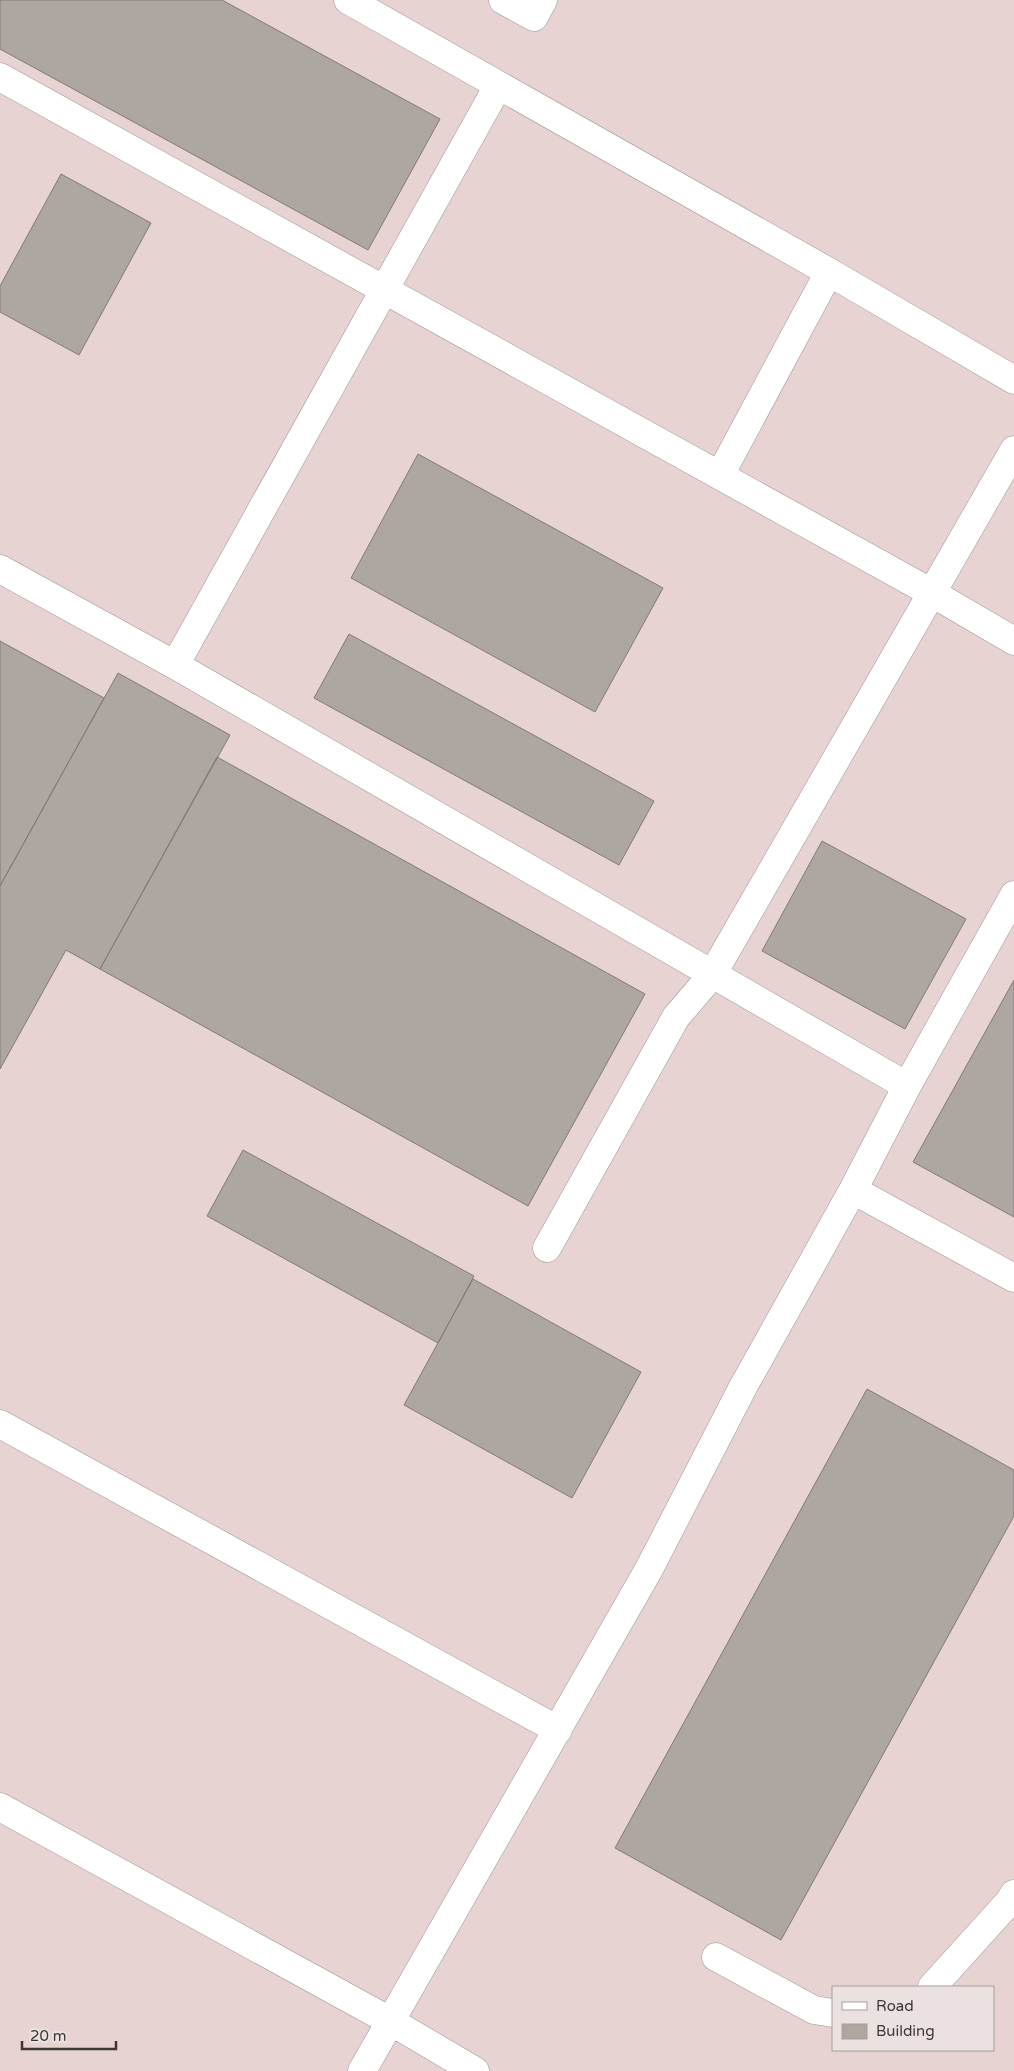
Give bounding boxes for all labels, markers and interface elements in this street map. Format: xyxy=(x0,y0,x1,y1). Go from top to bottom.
legend xyxy=(832,1986,994,2051)
text: Road xyxy=(876,1997,914,2015)
scale bar xyxy=(22,2018,116,2050)
text: Building xyxy=(876,2022,935,2040)
text: 20 m xyxy=(30,2027,67,2045)

